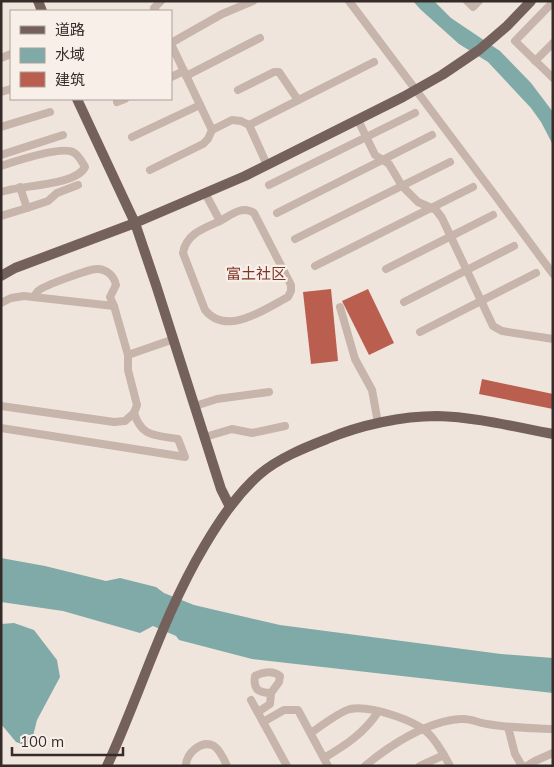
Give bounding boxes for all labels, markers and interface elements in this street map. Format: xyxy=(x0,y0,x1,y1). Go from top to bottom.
legend xyxy=(10,10,172,100)
text: 道路 xyxy=(55,20,85,39)
text: 水域 xyxy=(55,45,85,64)
text: 建筑 xyxy=(55,70,85,89)
district label: 富土社区 xyxy=(226,264,286,283)
scale bar xyxy=(12,724,124,756)
text: 100 m xyxy=(20,732,64,751)

